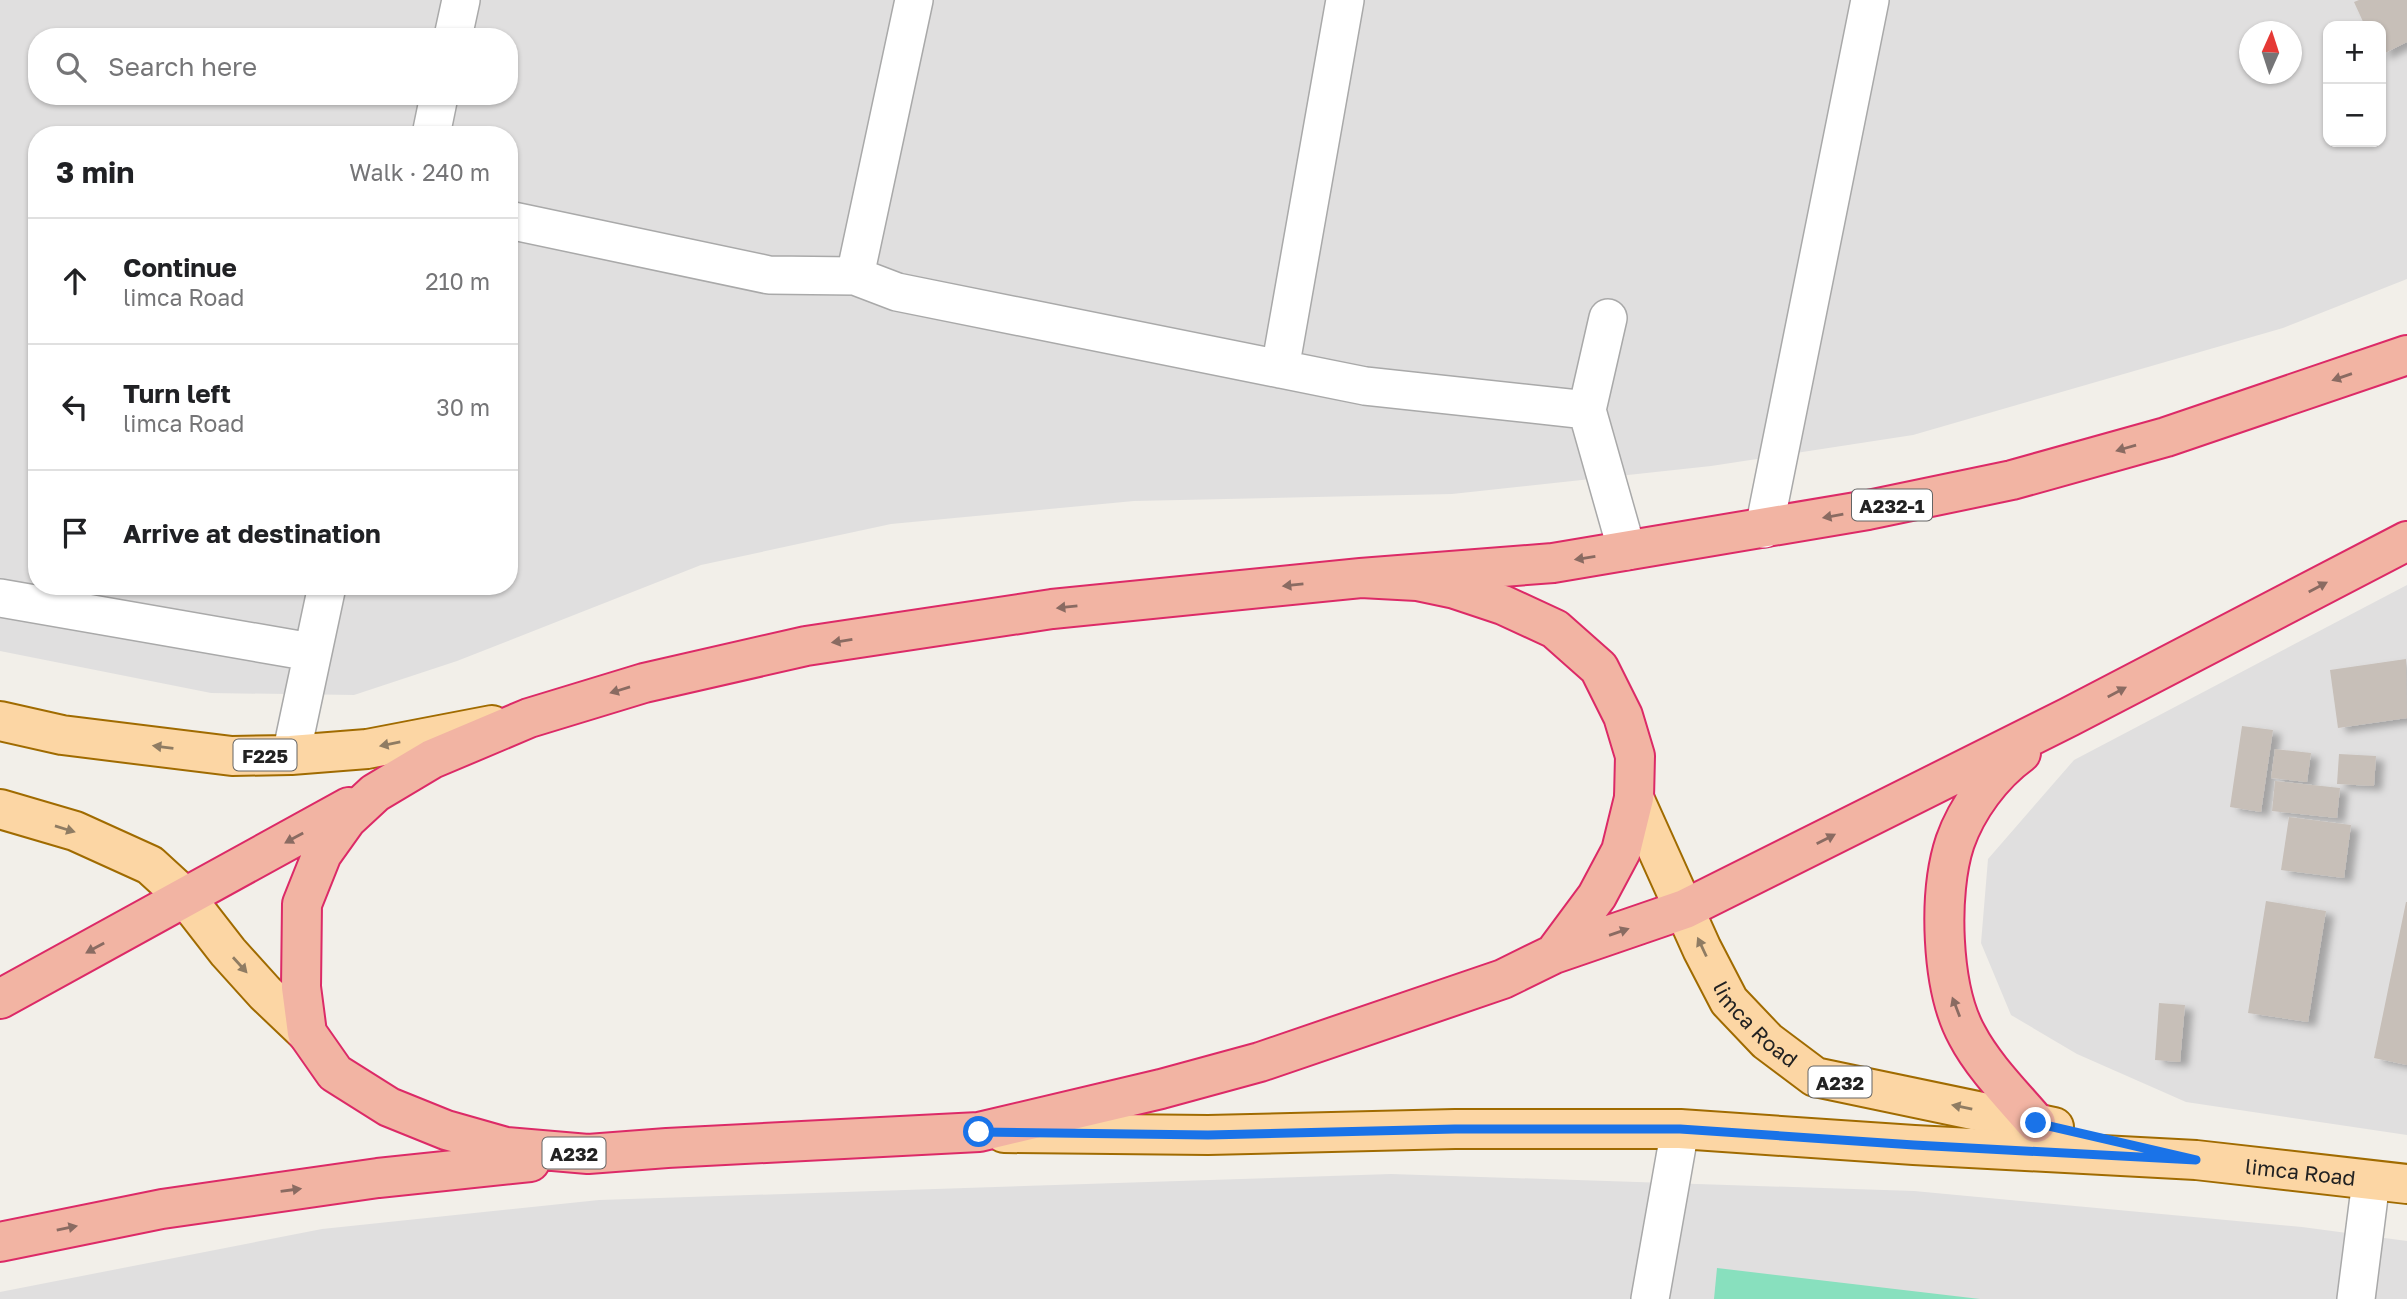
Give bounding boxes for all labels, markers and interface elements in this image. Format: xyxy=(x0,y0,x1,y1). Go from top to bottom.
north arrow xyxy=(2239,21,2302,84)
map controls xyxy=(2323,21,2386,147)
button: + xyxy=(2323,21,2386,84)
search box xyxy=(28,28,518,105)
icon: search xyxy=(52,48,90,86)
text: Search here xyxy=(108,51,257,82)
button: − xyxy=(2323,84,2386,147)
text: 3 min xyxy=(56,154,134,190)
text: Walk · 240 m xyxy=(349,158,490,186)
text: Continue xyxy=(123,252,237,283)
icon: ahead xyxy=(56,262,94,300)
text: 210 m xyxy=(425,267,490,295)
text: limca Road xyxy=(123,283,245,311)
one-way arrow xyxy=(2332,372,2353,383)
text: Turn left xyxy=(123,378,231,409)
icon: left xyxy=(56,388,94,426)
text: 30 m xyxy=(436,393,490,421)
text: limca Road xyxy=(123,409,245,437)
one-way arrow xyxy=(2115,443,2137,454)
road number: A232-1 xyxy=(1852,490,1932,520)
one-way arrow xyxy=(1822,511,1844,522)
icon: arrive xyxy=(56,514,94,552)
text: Arrive at destination xyxy=(123,518,381,549)
one-way arrow xyxy=(1574,553,1596,564)
one-way arrow xyxy=(1282,580,1304,591)
one-way arrow xyxy=(2309,581,2329,593)
one-way arrow xyxy=(1055,602,1077,613)
one-way arrow xyxy=(831,636,853,647)
one-way arrow xyxy=(609,685,630,696)
one-way arrow xyxy=(2107,687,2127,698)
one-way arrow xyxy=(378,739,400,750)
road number: F225 xyxy=(233,740,296,770)
one-way arrow xyxy=(152,742,174,753)
one-way arrow xyxy=(55,824,76,834)
one-way arrow xyxy=(284,832,304,844)
one-way arrow xyxy=(1816,833,1836,844)
one-way arrow xyxy=(1609,926,1630,937)
one-way arrow xyxy=(1696,937,1707,958)
one-way arrow xyxy=(85,942,105,954)
one-way arrow xyxy=(232,957,247,974)
street label: limca Road xyxy=(1708,977,1803,1072)
one-way arrow xyxy=(1951,997,1962,1018)
road number: A232 xyxy=(1808,1066,1871,1098)
one-way arrow xyxy=(1951,1102,1973,1113)
route end xyxy=(2020,1107,2051,1138)
route start xyxy=(963,1116,994,1147)
road number: A232 xyxy=(542,1138,606,1168)
street label: limca Road xyxy=(2244,1153,2357,1191)
one-way arrow xyxy=(280,1184,302,1195)
one-way arrow xyxy=(56,1223,78,1234)

